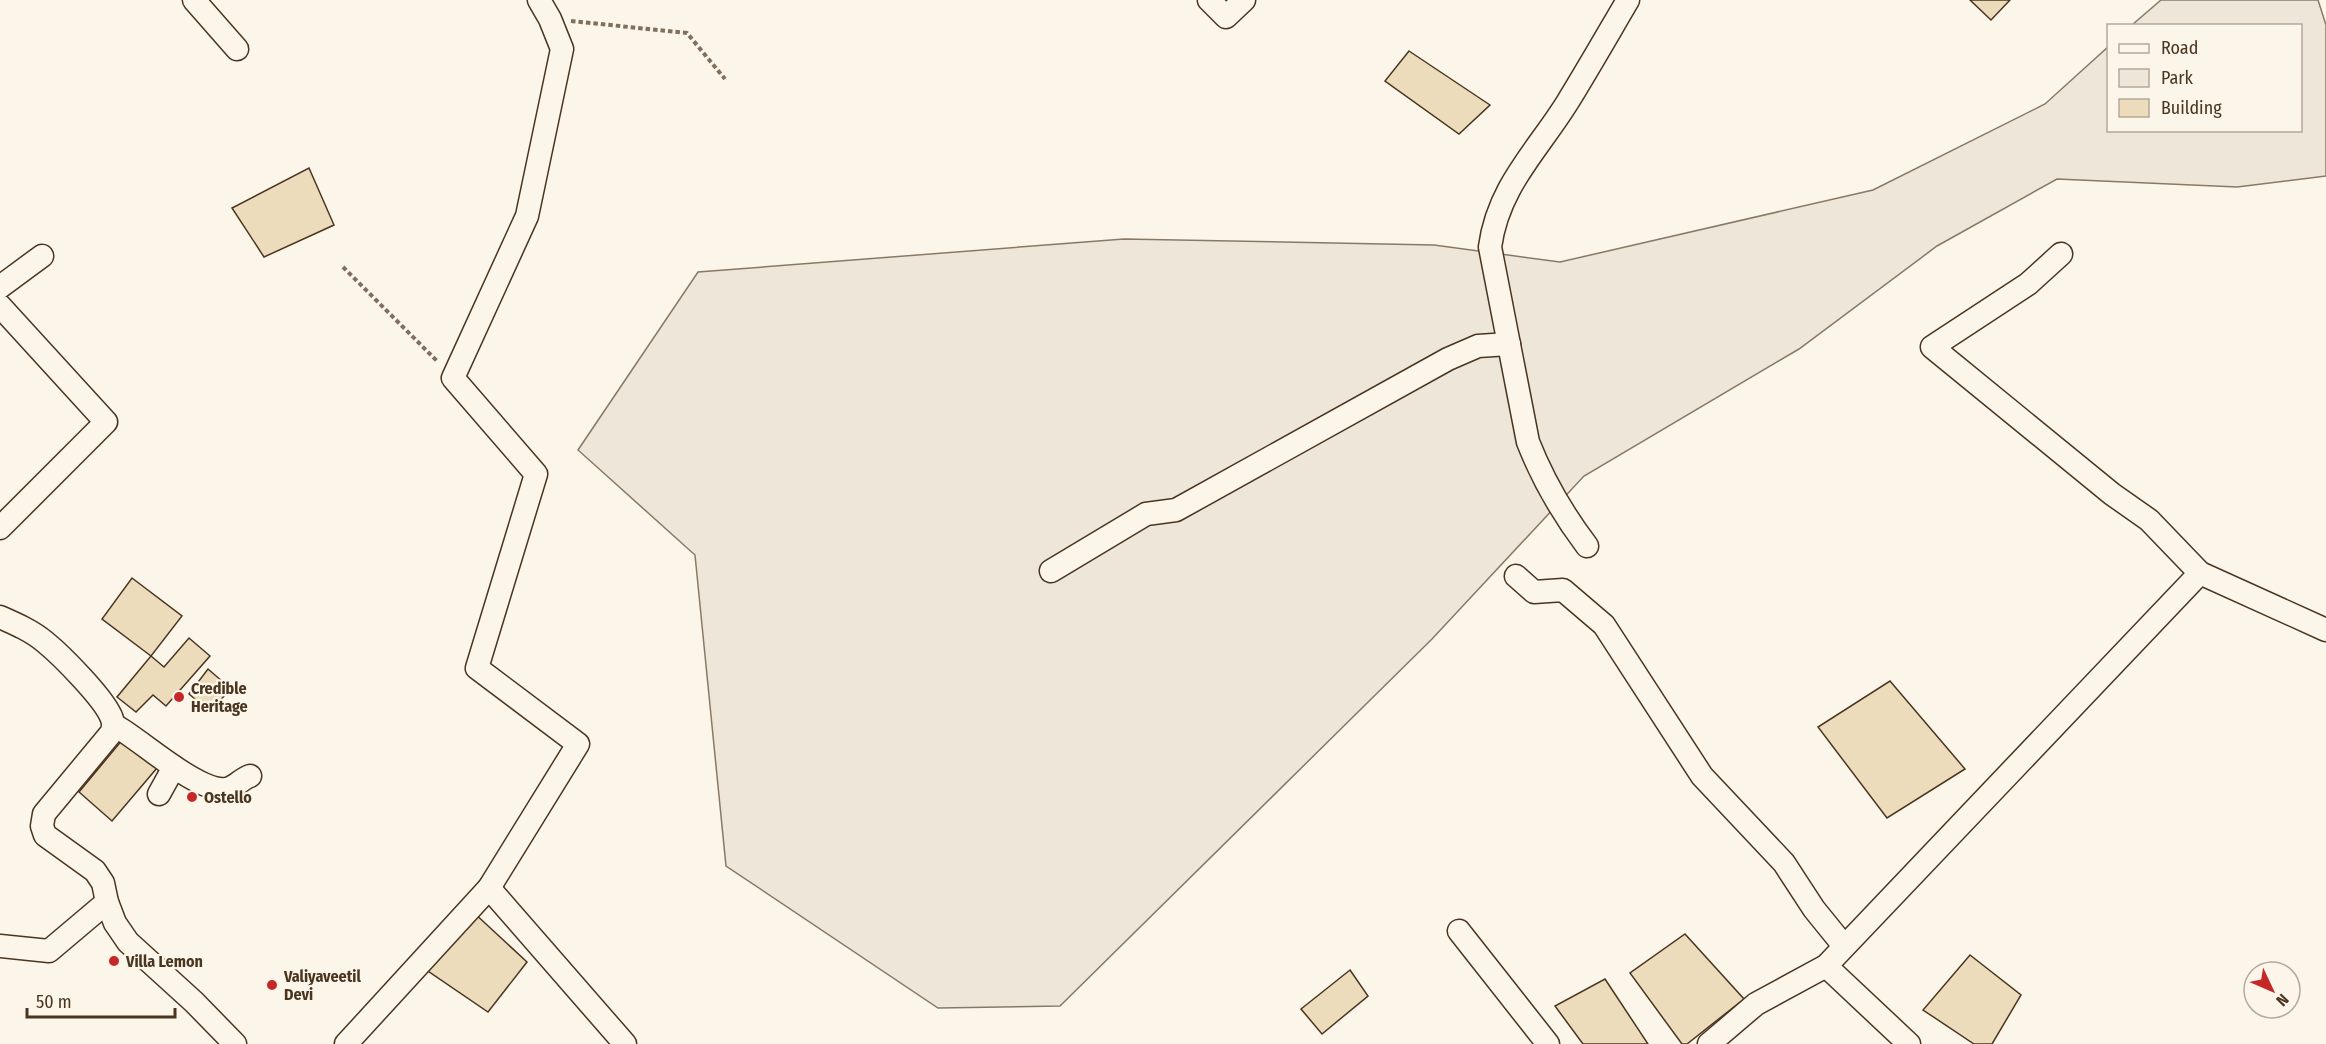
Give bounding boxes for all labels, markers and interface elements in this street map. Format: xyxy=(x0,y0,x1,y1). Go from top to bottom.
legend xyxy=(2107,24,2302,132)
text: Road xyxy=(2161,37,2198,59)
text: Park xyxy=(2161,67,2194,89)
text: Building xyxy=(2161,97,2222,119)
place label: Credible Heritage xyxy=(191,679,248,716)
marker: Credible Heritage xyxy=(172,690,186,704)
place label: Ostello xyxy=(204,788,252,807)
marker: Ostello xyxy=(185,790,199,804)
place label: Villa Lemon xyxy=(125,952,203,971)
marker: Villa Lemon xyxy=(107,954,121,968)
north arrow xyxy=(2242,960,2302,1020)
place label: Valiyaveetil Devi xyxy=(283,967,361,1004)
marker: Valiyaveetil Devi xyxy=(265,978,279,992)
scale bar xyxy=(27,981,176,1019)
text: N xyxy=(2272,990,2293,1010)
text: 50 m xyxy=(36,991,72,1013)

